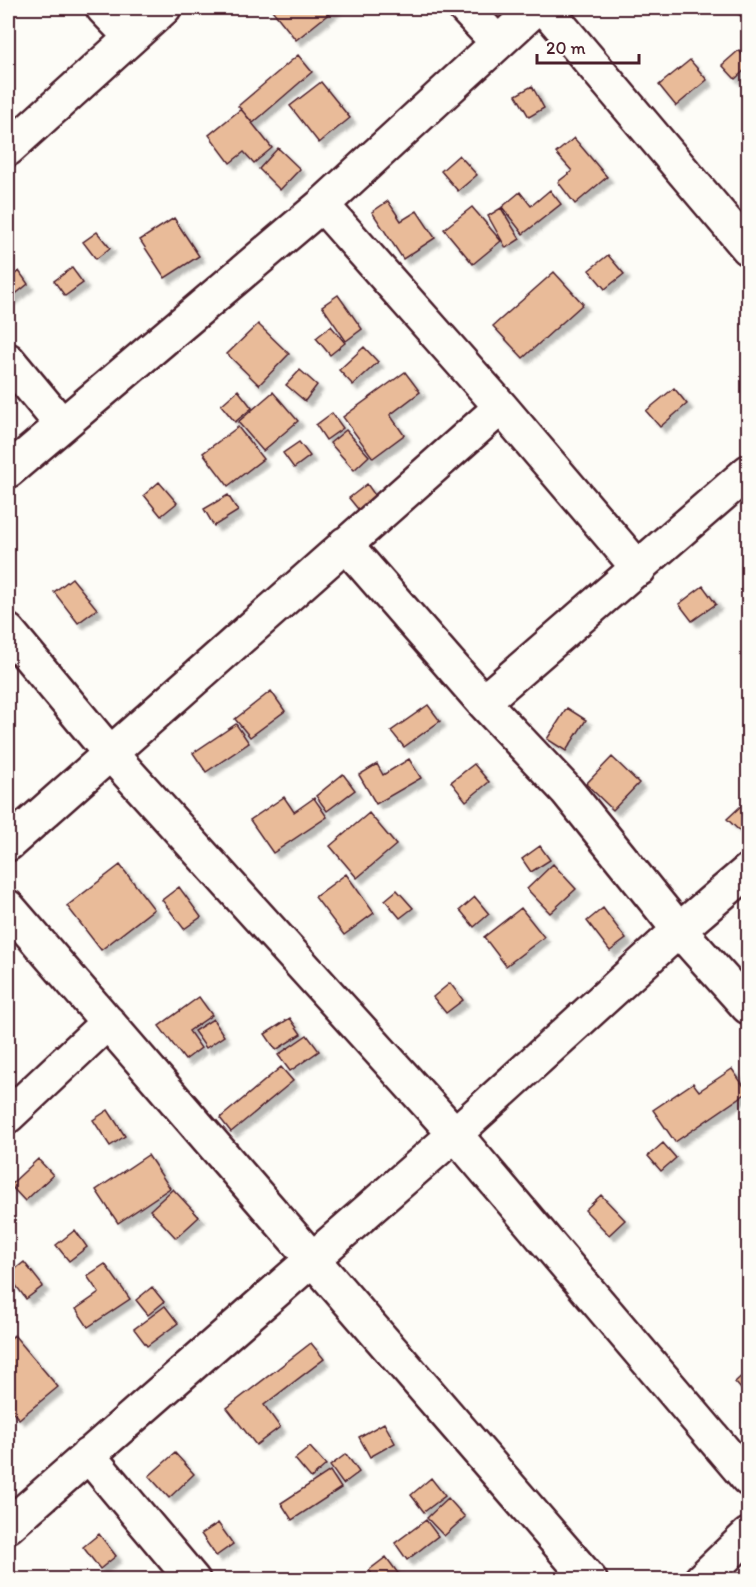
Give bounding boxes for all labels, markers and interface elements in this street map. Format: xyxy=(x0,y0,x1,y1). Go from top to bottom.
scale bar xyxy=(537,27,639,65)
text: 20 m xyxy=(546,37,586,59)

